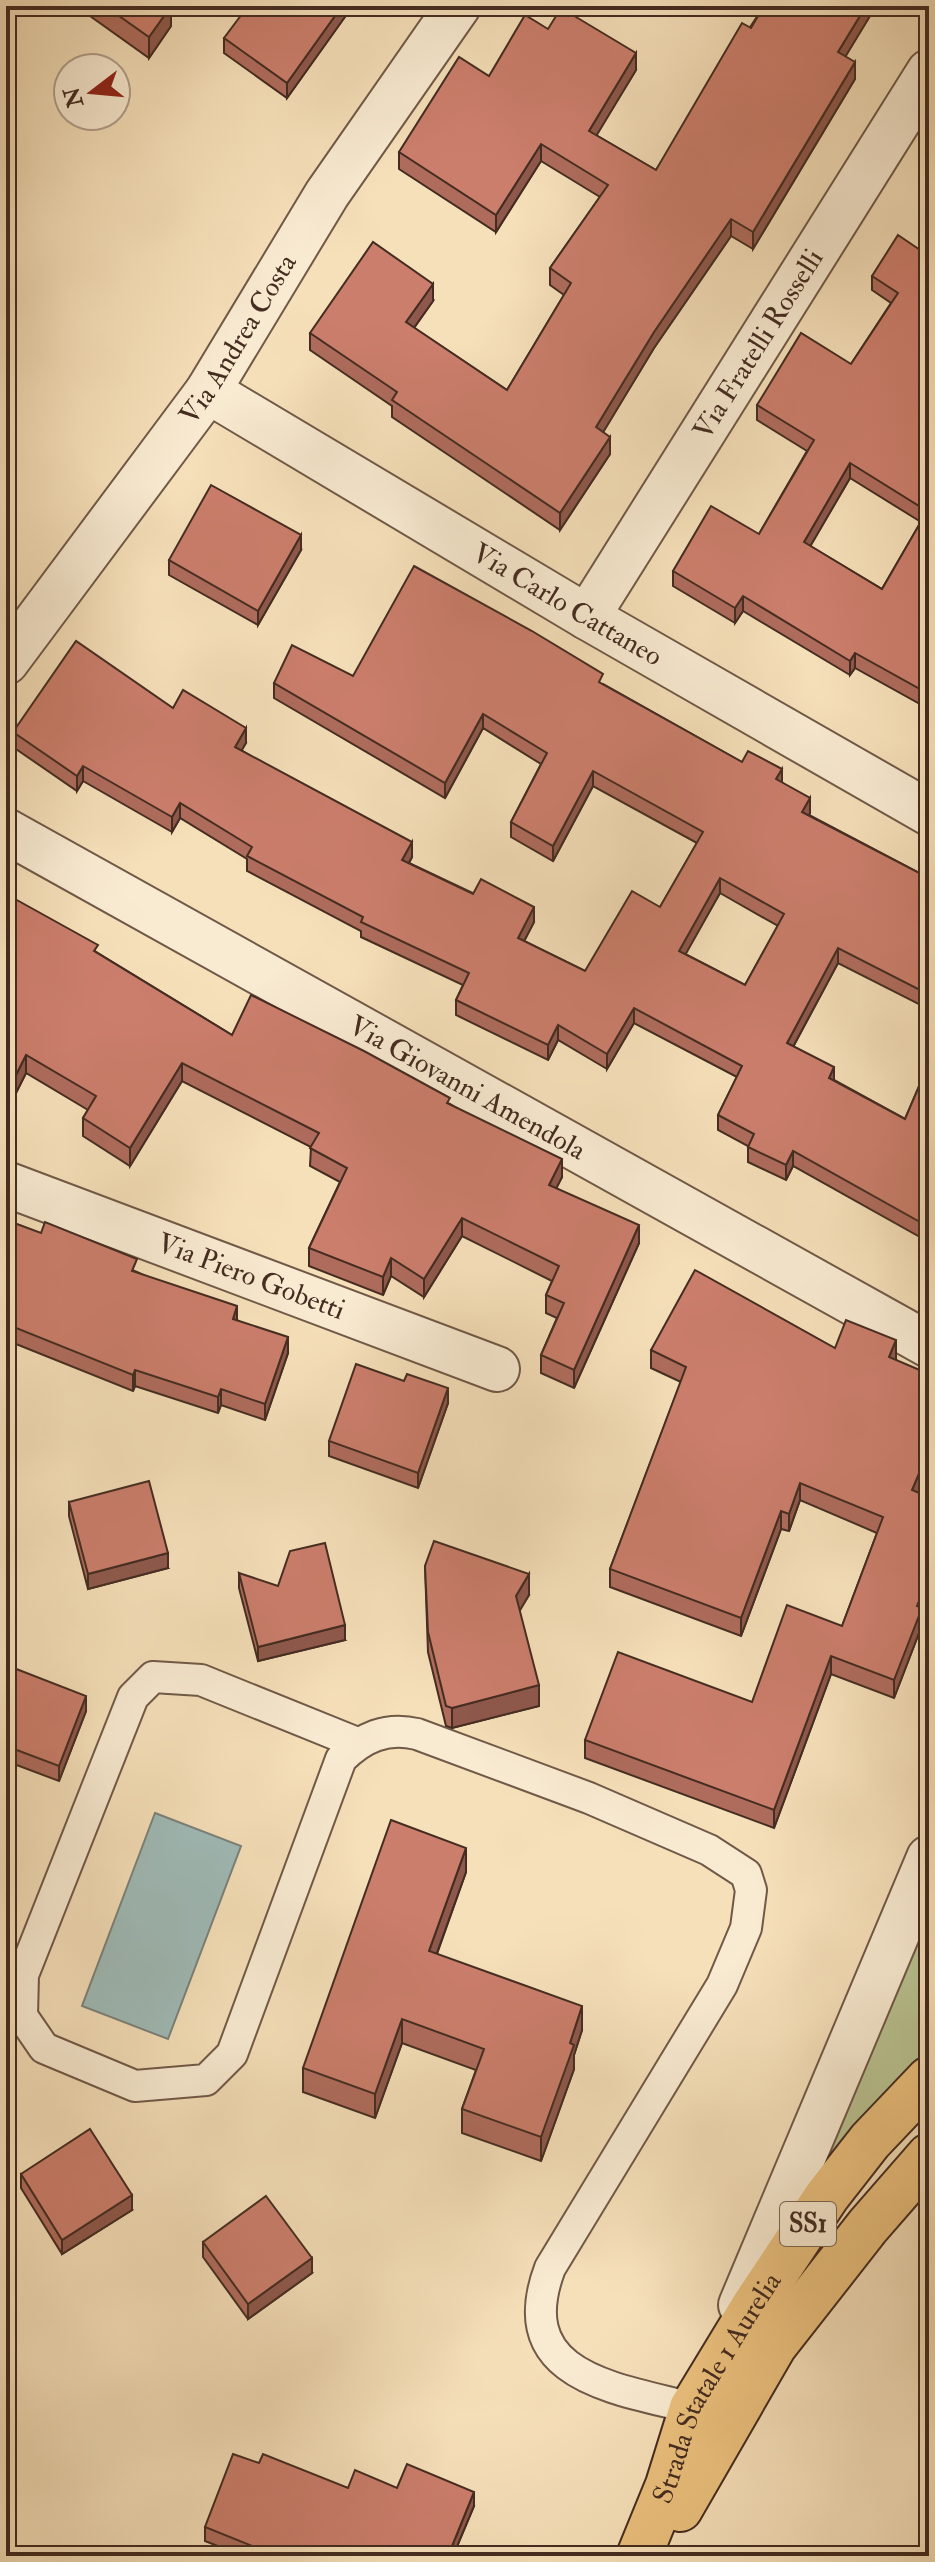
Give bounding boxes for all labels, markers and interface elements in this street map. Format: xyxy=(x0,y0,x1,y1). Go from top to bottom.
north arrow xyxy=(52,52,132,132)
text: N xyxy=(57,84,90,112)
street label: Via Fratelli Rosselli xyxy=(685,243,831,446)
street label: Via Andrea Costa xyxy=(172,247,304,431)
street label: Via Carlo Cattaneo xyxy=(466,535,669,674)
street label: Via Giovanni Amendola xyxy=(343,1008,592,1168)
street label: Via Piero Gobetti xyxy=(153,1225,350,1328)
road number: SS1 xyxy=(780,2202,836,2246)
street label: Strada Statale 1 Aurelia xyxy=(645,2265,789,2509)

